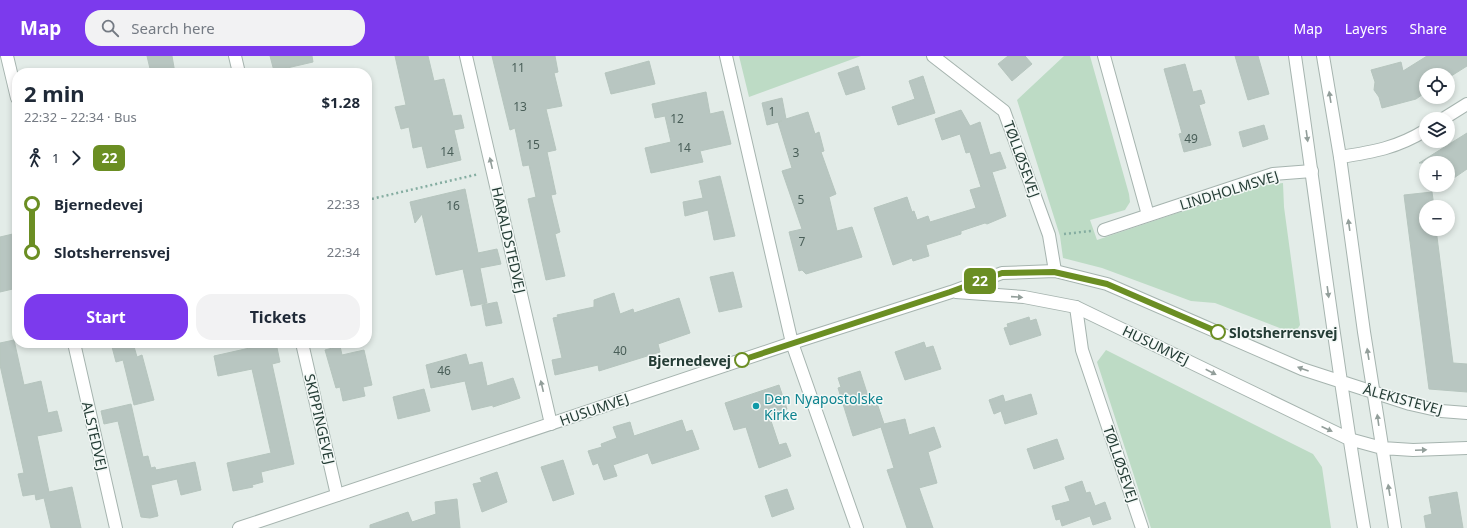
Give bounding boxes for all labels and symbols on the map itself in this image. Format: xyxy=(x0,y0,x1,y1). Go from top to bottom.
house number: 11 xyxy=(511,59,525,76)
one-way arrow xyxy=(1327,91,1333,103)
house number: 13 xyxy=(513,98,527,115)
house number: 1 xyxy=(769,103,775,120)
house number: 12 xyxy=(670,110,684,127)
street label: TØLLØSEVEJ xyxy=(999,118,1045,200)
house number: 49 xyxy=(1184,130,1198,147)
one-way arrow xyxy=(1304,130,1310,142)
house number: 15 xyxy=(526,136,540,153)
house number: 14 xyxy=(677,139,691,156)
house number: 14 xyxy=(440,143,454,160)
house number: 3 xyxy=(793,144,800,161)
one-way arrow xyxy=(488,157,494,170)
street label: LINDHOLMSVEJ xyxy=(1177,166,1281,214)
street label: HARALDSTEDVEJ xyxy=(488,185,530,295)
house number: 5 xyxy=(798,191,805,208)
house number: 16 xyxy=(446,197,460,214)
one-way arrow xyxy=(1346,219,1352,231)
house number: 7 xyxy=(799,233,806,250)
line badge: 22 xyxy=(962,268,998,294)
one-way arrow xyxy=(1325,286,1331,298)
one-way arrow xyxy=(1011,294,1023,300)
street label: HUSUMVEJ xyxy=(1119,321,1193,369)
place label: Slotsherrensvej xyxy=(1229,323,1337,342)
marker: Slotsherrensvej xyxy=(1210,324,1226,340)
house number: 40 xyxy=(613,342,627,359)
one-way arrow xyxy=(1365,348,1371,360)
place label: Bjernedevej xyxy=(648,351,731,370)
marker: Bjernedevej xyxy=(734,352,750,368)
house number: 46 xyxy=(437,362,451,379)
one-way arrow xyxy=(1296,365,1308,371)
one-way arrow xyxy=(1205,369,1216,375)
street label: SKIPPINGEVEJ xyxy=(300,372,340,466)
one-way arrow xyxy=(539,379,545,392)
street label: ÅLEKISTEVEJ xyxy=(1361,379,1445,419)
street label: HUSUMVEJ xyxy=(557,388,631,430)
place label: Den Nyapostolske Kirke xyxy=(764,389,883,424)
street label: ALSTEDVEJ xyxy=(78,400,112,472)
marker: Den Nyapostolske Kirke xyxy=(751,401,761,411)
one-way arrow xyxy=(1375,414,1381,426)
street label: TØLLØSEVEJ xyxy=(1099,423,1143,505)
one-way arrow xyxy=(1322,426,1333,432)
one-way arrow xyxy=(1415,447,1428,453)
one-way arrow xyxy=(1386,483,1392,496)

